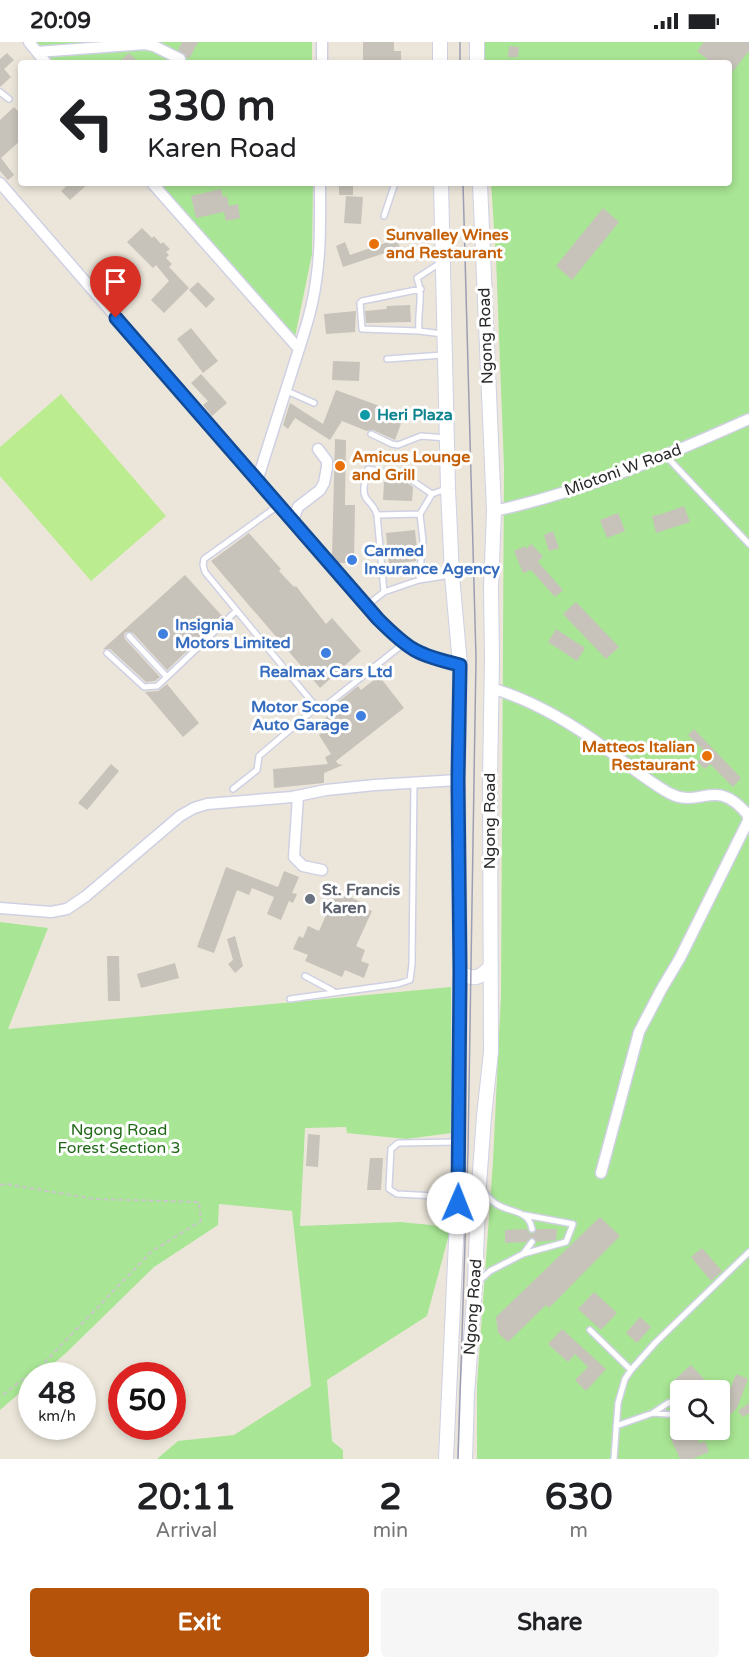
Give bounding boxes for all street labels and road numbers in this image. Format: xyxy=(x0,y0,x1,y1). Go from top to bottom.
street label: Ngong Road xyxy=(474,287,498,385)
street label: Miotoni W Road xyxy=(562,440,684,500)
street label: Ngong Road xyxy=(480,773,500,869)
street label: Ngong Road xyxy=(460,1258,486,1356)

